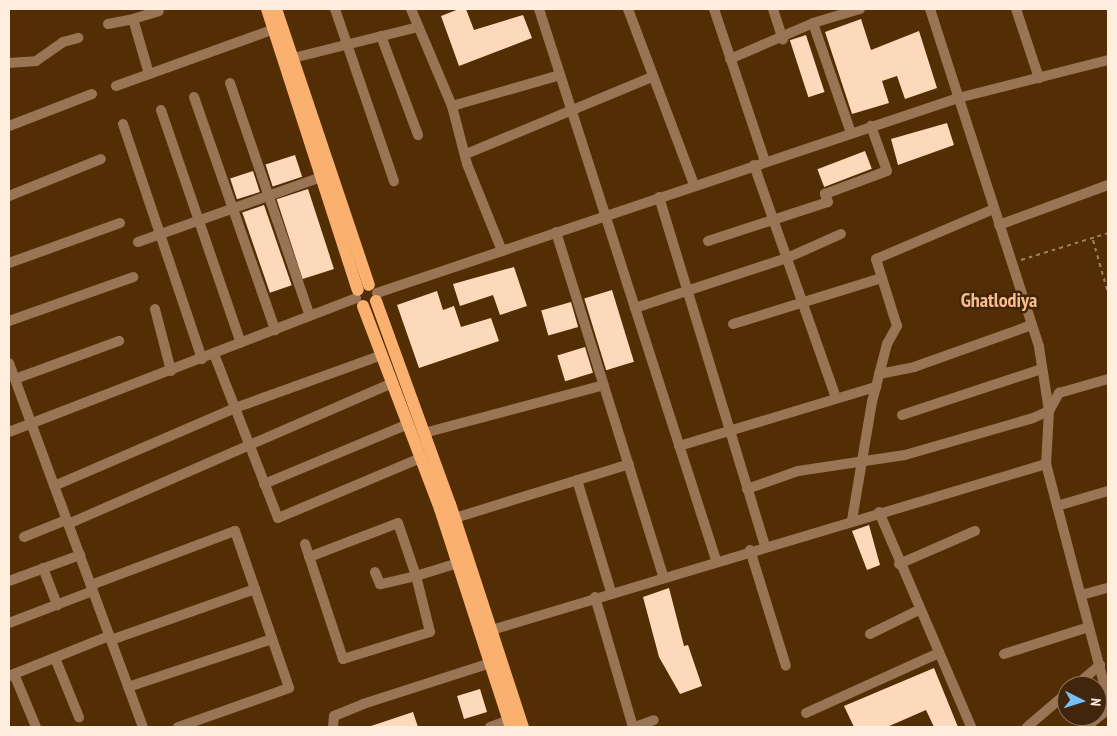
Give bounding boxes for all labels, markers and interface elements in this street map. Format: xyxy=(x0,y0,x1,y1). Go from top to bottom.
district label: Ghatlodiya xyxy=(961,288,1037,312)
north arrow xyxy=(1057,676,1107,726)
text: N xyxy=(1087,698,1105,707)

